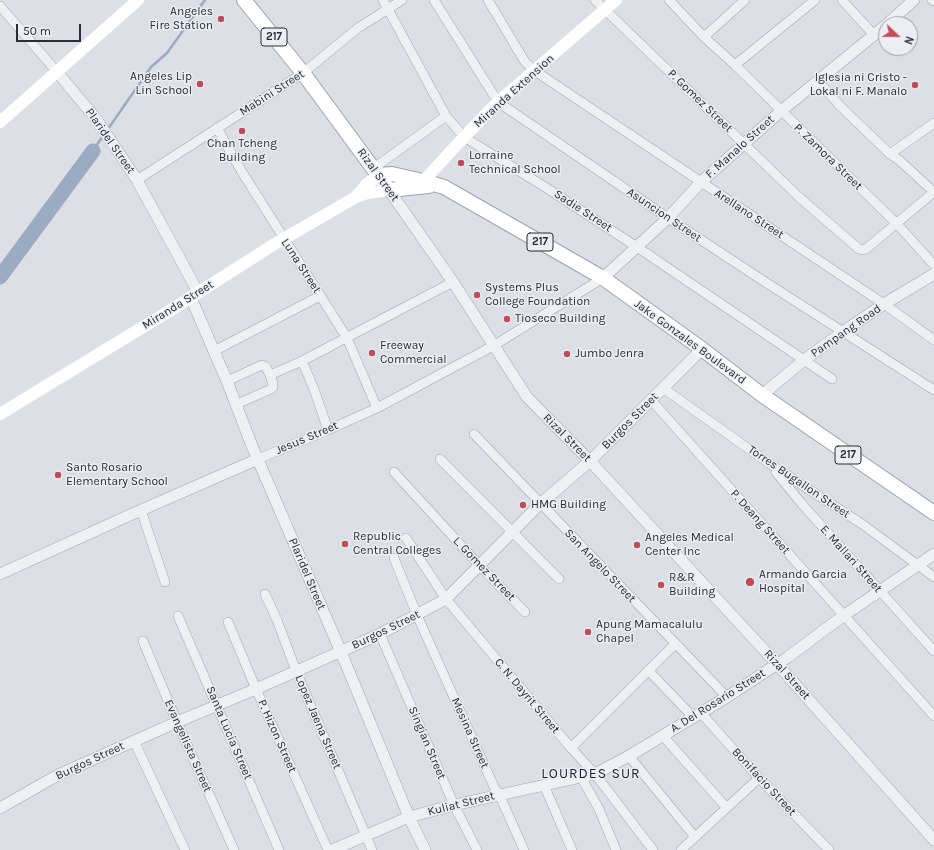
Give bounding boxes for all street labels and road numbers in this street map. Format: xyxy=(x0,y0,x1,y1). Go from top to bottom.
road number: 217 xyxy=(261,28,287,46)
street label: Miranda Extension xyxy=(471,51,557,131)
street label: P. Gomez Street xyxy=(665,66,735,136)
street label: Mabini Street xyxy=(237,67,307,119)
street label: Plaridel Street xyxy=(82,105,138,177)
street label: F. Manalo Street xyxy=(703,112,777,182)
street label: P. Zamora Street xyxy=(791,121,865,193)
street label: Rizal Street xyxy=(354,146,402,204)
street label: Asuncion Street xyxy=(624,185,704,245)
street label: Arellano Street xyxy=(711,186,787,242)
street label: Sadie Street xyxy=(551,187,615,235)
road number: 217 xyxy=(527,233,553,251)
street label: Luna Street xyxy=(278,236,324,296)
street label: Miranda Street xyxy=(140,277,216,333)
street label: Jake Gonzales Boulevard xyxy=(631,297,749,387)
street label: Pampang Road xyxy=(808,301,884,361)
street label: Burgos Street xyxy=(599,390,661,452)
street label: Rizal Street xyxy=(540,411,594,465)
street label: Jesus Street xyxy=(274,418,340,458)
street label: Torres Bugallon Street xyxy=(745,442,853,522)
road number: 217 xyxy=(835,446,861,464)
street label: P. Deang Street xyxy=(727,487,793,557)
street label: E. Mallari Street xyxy=(817,522,885,596)
street label: San Angelo Street xyxy=(561,526,639,606)
street label: L. Gomez Street xyxy=(450,534,518,604)
street label: Plaridel Street xyxy=(285,536,329,612)
street label: Burgos Street xyxy=(349,607,423,653)
street label: Rizal Street xyxy=(761,647,813,703)
street label: C. N. Dayrit Street xyxy=(491,655,563,737)
street label: A. Del Rosario Street xyxy=(668,666,768,736)
street label: Lopez Jaena Street xyxy=(292,673,344,771)
street label: Santa Lucia Street xyxy=(203,684,255,782)
street label: Mesina Street xyxy=(448,695,492,771)
street label: P. Hizon Street xyxy=(254,697,300,775)
street label: Evangelista Street xyxy=(161,698,215,794)
street label: Singian Street xyxy=(405,704,449,782)
street label: Burgos Street xyxy=(53,739,127,783)
street label: Bonifacio Street xyxy=(729,745,799,819)
street label: Kuliat Street xyxy=(426,789,496,819)

